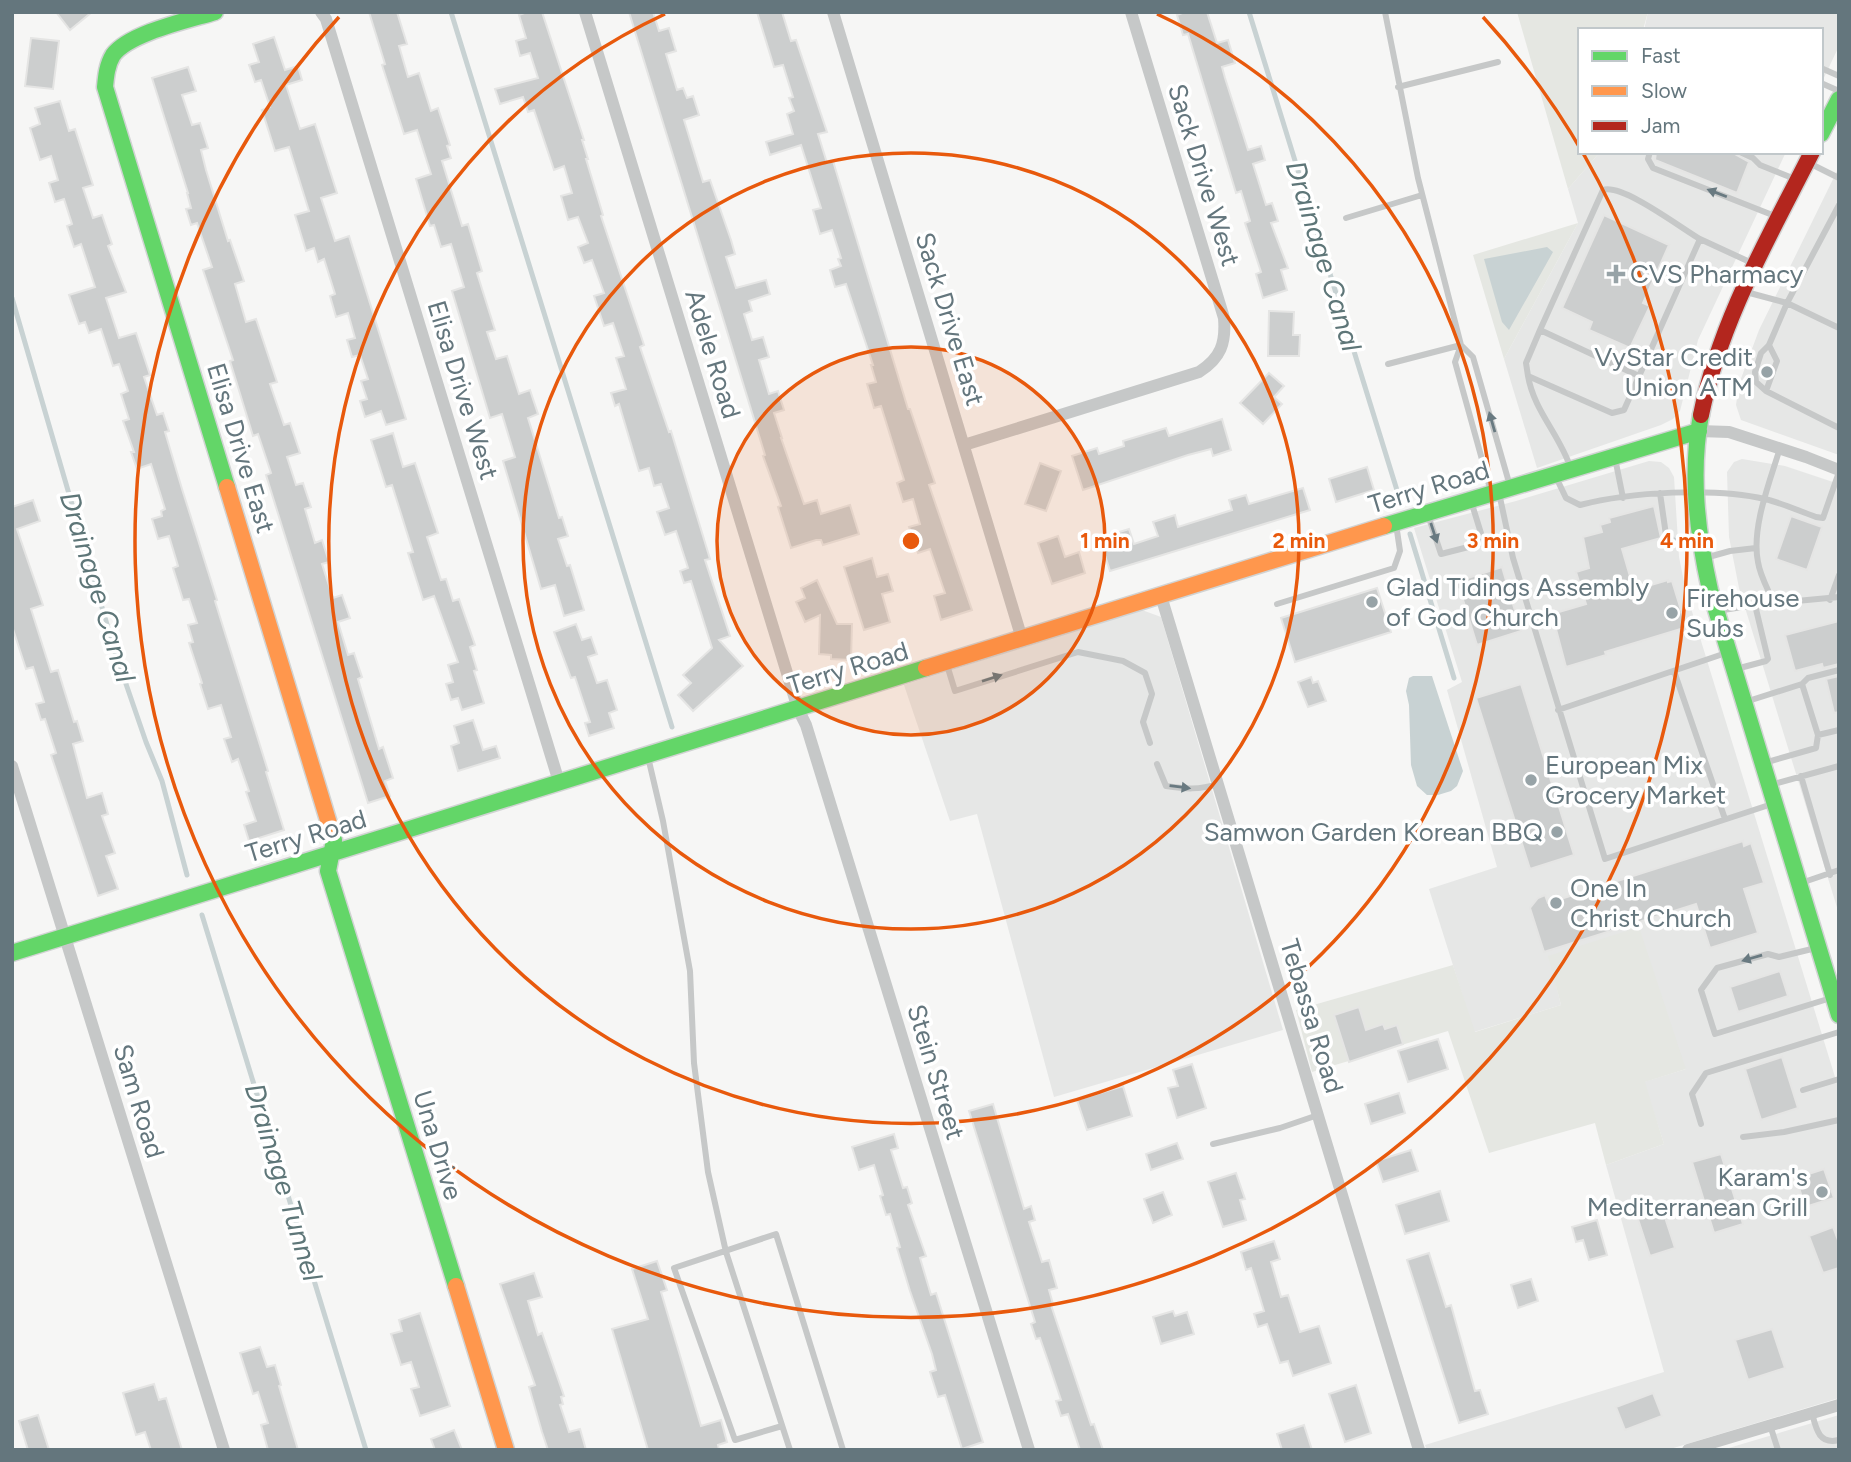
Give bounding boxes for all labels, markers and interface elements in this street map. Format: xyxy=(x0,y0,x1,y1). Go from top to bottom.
legend xyxy=(1578,28,1823,154)
text: Fast xyxy=(1641,43,1681,68)
text: Slow xyxy=(1641,78,1687,103)
street label: Sack Drive West xyxy=(1161,80,1247,270)
text: Jam xyxy=(1641,113,1680,138)
water label: Drainage Canal xyxy=(1279,157,1369,356)
one-way arrow xyxy=(1706,187,1727,198)
street label: Sack Drive East xyxy=(908,229,992,410)
place label: CVS Pharmacy xyxy=(1630,258,1804,290)
marker: CVS Pharmacy xyxy=(1608,266,1624,282)
street label: Adele Road xyxy=(678,286,748,422)
street label: Elisa Drive West xyxy=(421,297,505,484)
place label: VyStar Credit Union ATM xyxy=(1594,341,1753,403)
street label: Elisa Drive East xyxy=(200,359,282,537)
marker: VyStar Credit Union ATM xyxy=(1759,364,1775,380)
one-way arrow xyxy=(1486,412,1496,433)
street label: Terry Road xyxy=(1365,454,1493,520)
water label: Drainage Canal xyxy=(53,488,143,687)
one-way arrow xyxy=(1429,523,1440,544)
text: 1 min xyxy=(1080,528,1130,553)
text: 2 min xyxy=(1273,528,1325,553)
text: 3 min xyxy=(1467,528,1519,553)
text: 4 min xyxy=(1660,528,1714,553)
centre of rings xyxy=(899,529,923,553)
place label: Glad Tidings Assembly of God Church xyxy=(1386,571,1649,633)
place label: Firehouse Subs xyxy=(1686,582,1800,644)
marker: Glad Tidings Assembly of God Church xyxy=(1364,594,1380,610)
marker: Firehouse Subs xyxy=(1664,605,1680,621)
street label: Terry Road xyxy=(784,635,912,701)
one-way arrow xyxy=(982,673,1003,683)
place label: European Mix Grocery Market xyxy=(1545,749,1726,811)
marker: European Mix Grocery Market xyxy=(1523,772,1539,788)
one-way arrow xyxy=(1169,782,1191,793)
street label: Terry Road xyxy=(242,803,370,869)
place label: Samwon Garden Korean BBQ xyxy=(1204,816,1543,848)
marker: Samwon Garden Korean BBQ xyxy=(1549,824,1565,840)
place label: One In Christ Church xyxy=(1570,872,1732,934)
marker: One In Christ Church xyxy=(1548,895,1564,911)
street label: Tebassa Road xyxy=(1273,935,1351,1097)
one-way arrow xyxy=(1741,954,1762,964)
street label: Stein Street xyxy=(900,1001,972,1144)
street label: Sam Road xyxy=(107,1040,171,1162)
water label: Drainage Tunnel xyxy=(238,1079,330,1286)
street label: Una Drive xyxy=(406,1086,470,1204)
place label: Karam's Mediterranean Grill xyxy=(1587,1161,1808,1223)
marker: Karam's Mediterranean Grill xyxy=(1814,1184,1830,1200)

